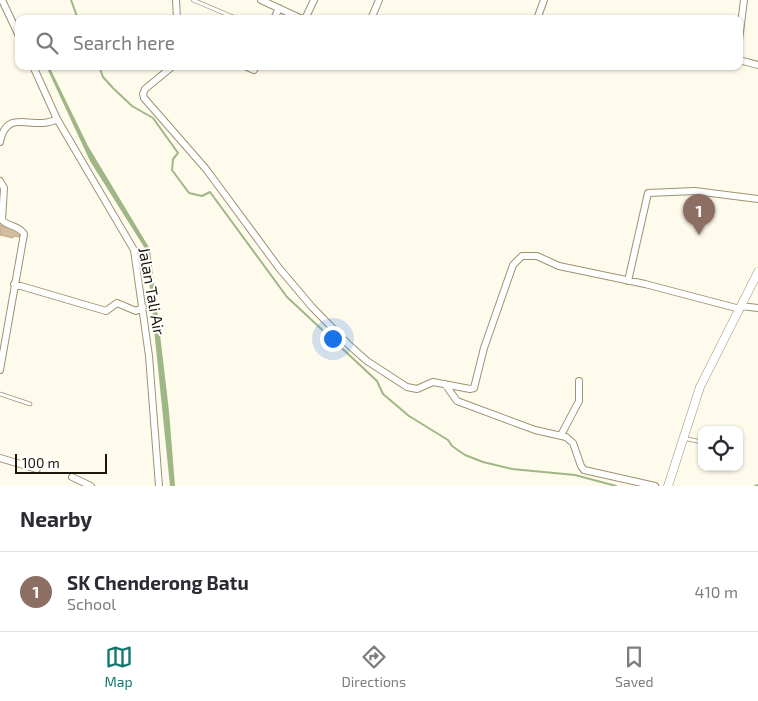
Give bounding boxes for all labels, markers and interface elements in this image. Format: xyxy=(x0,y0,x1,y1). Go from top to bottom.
search box xyxy=(15,15,743,70)
icon: search xyxy=(33,29,61,57)
text: Search here xyxy=(73,31,175,54)
pin: 1 xyxy=(683,194,715,235)
street label: Jalan Tali Air xyxy=(135,245,170,337)
your location xyxy=(320,326,346,352)
map controls xyxy=(698,426,743,471)
button: locate xyxy=(698,426,743,471)
scale bar xyxy=(15,451,108,474)
text: 100 m xyxy=(22,454,60,471)
text: Nearby xyxy=(20,506,92,531)
text: SK Chenderong Batu xyxy=(67,571,249,594)
text: 1 xyxy=(33,582,39,601)
text: 410 m xyxy=(695,582,738,601)
text: School xyxy=(67,594,116,613)
tab: Map xyxy=(104,643,133,690)
tab: Directions xyxy=(342,643,406,690)
tab: Saved xyxy=(615,643,654,690)

